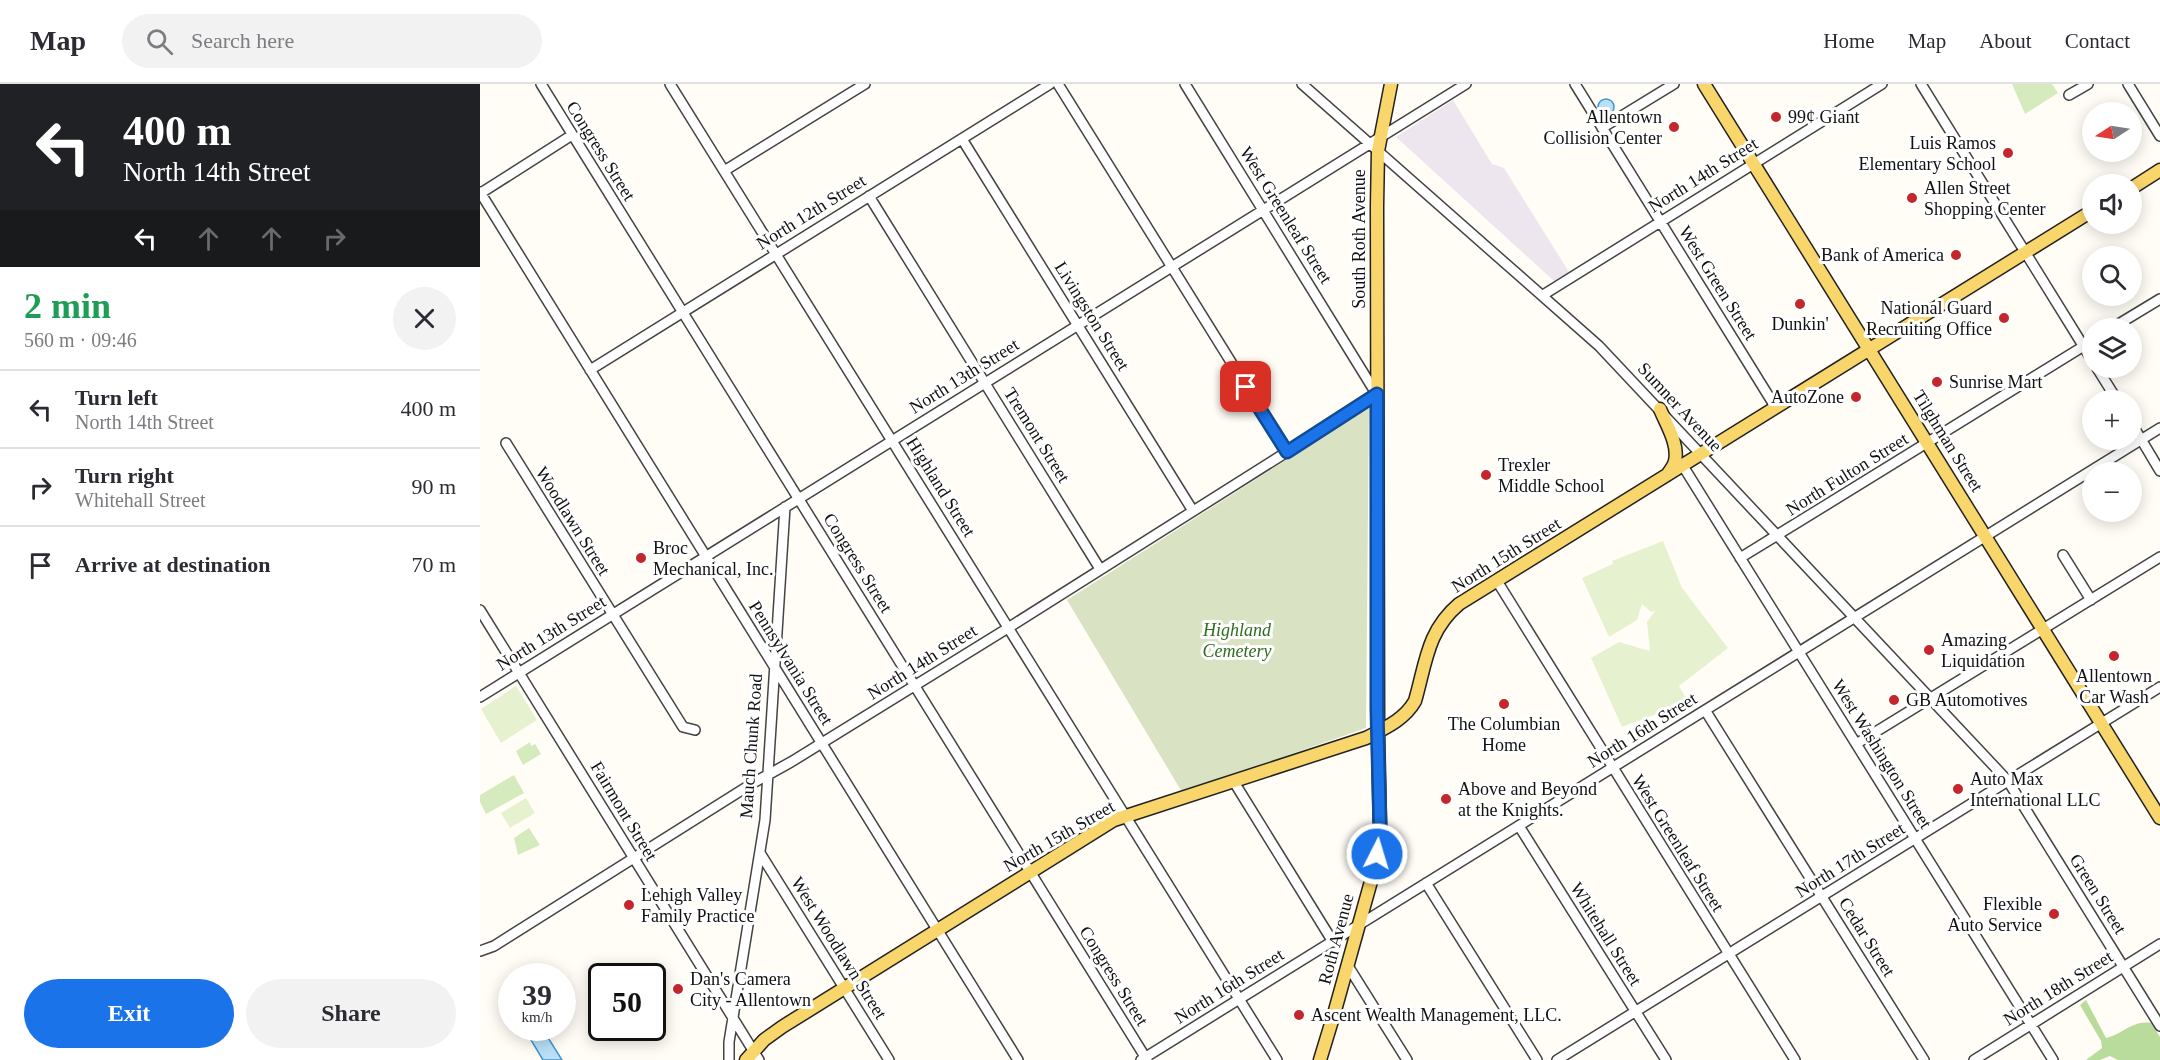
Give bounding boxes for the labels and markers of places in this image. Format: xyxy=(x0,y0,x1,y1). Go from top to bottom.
place label: Allentown Collision Center xyxy=(1544,107,1662,148)
place label: 99¢ Giant xyxy=(1788,107,1860,127)
marker: 99¢ Giant xyxy=(1769,110,1783,124)
marker: Allentown Collision Center xyxy=(1667,120,1681,134)
place label: Luis Ramos Elementary School xyxy=(1859,133,1996,174)
marker: Luis Ramos Elementary School xyxy=(2001,146,2015,160)
place label: Allen Street Shopping Center xyxy=(1924,178,2046,219)
marker: Allen Street Shopping Center xyxy=(1905,191,1919,205)
place label: Bank of America xyxy=(1821,245,1944,265)
marker: Bank of America xyxy=(1949,248,1963,262)
marker: Dunkin' xyxy=(1793,297,1807,311)
place label: National Guard Recruiting Office xyxy=(1866,298,1992,339)
marker: National Guard Recruiting Office xyxy=(1997,311,2011,325)
place label: Dunkin' xyxy=(1771,314,1829,334)
pin xyxy=(1220,361,1271,412)
place label: Sunrise Mart xyxy=(1949,372,2043,392)
marker: Sunrise Mart xyxy=(1930,375,1944,389)
place label: AutoZone xyxy=(1771,387,1844,407)
marker: AutoZone xyxy=(1849,390,1863,404)
place label: Trexler Middle School xyxy=(1498,455,1605,496)
marker: Trexler Middle School xyxy=(1479,468,1493,482)
place label: Broc Mechanical, Inc. xyxy=(653,538,773,579)
marker: Broc Mechanical, Inc. xyxy=(634,551,648,565)
place label: Amazing Liquidation xyxy=(1941,630,2025,671)
marker: Amazing Liquidation xyxy=(1922,643,1936,657)
marker: Allentown Car Wash xyxy=(2107,649,2121,663)
place label: Allentown Car Wash xyxy=(2076,666,2152,707)
place label: GB Automotives xyxy=(1906,690,2028,710)
marker: GB Automotives xyxy=(1887,693,1901,707)
marker: The Columbian Home xyxy=(1497,697,1511,711)
place label: The Columbian Home xyxy=(1448,714,1560,755)
place label: Auto Max International LLC xyxy=(1970,769,2100,810)
place label: Above and Beyond at the Knights. xyxy=(1458,779,1597,820)
marker: Auto Max International LLC xyxy=(1951,782,1965,796)
marker: Above and Beyond at the Knights. xyxy=(1439,792,1453,806)
place label: Lehigh Valley Family Practice xyxy=(641,885,754,926)
place label: Flexible Auto Service xyxy=(1948,894,2042,935)
marker: Lehigh Valley Family Practice xyxy=(622,898,636,912)
marker: Flexible Auto Service xyxy=(2047,907,2061,921)
place label: Dan's Camera City - Allentown xyxy=(690,969,811,1010)
marker: Dan's Camera City - Allentown xyxy=(671,982,685,996)
place label: Ascent Wealth Management, LLC. xyxy=(1311,1005,1562,1025)
marker: Ascent Wealth Management, LLC. xyxy=(1292,1008,1306,1022)

